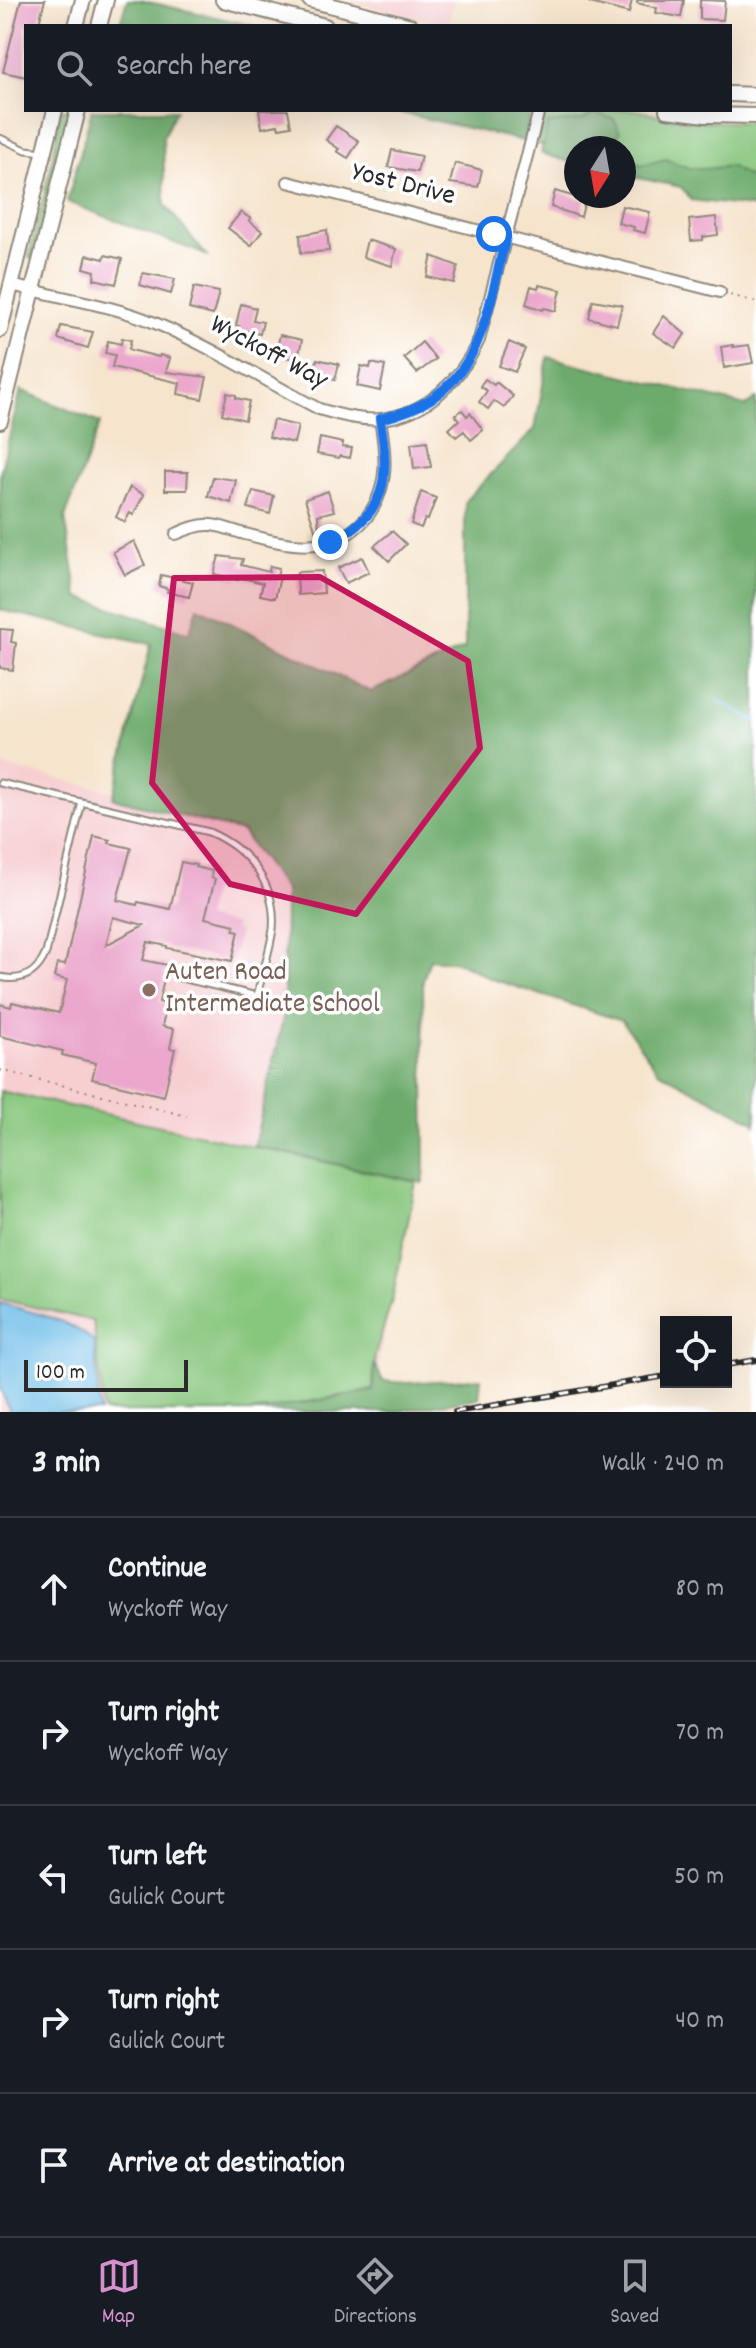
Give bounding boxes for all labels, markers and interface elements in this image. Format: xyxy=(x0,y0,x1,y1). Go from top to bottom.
search box xyxy=(24,24,732,112)
icon: search xyxy=(52,46,96,90)
text: Search here xyxy=(116,47,252,90)
north arrow xyxy=(564,136,636,208)
street label: Yost Drive xyxy=(347,154,459,218)
route start xyxy=(476,216,512,252)
street label: Wyckoff Way xyxy=(202,306,335,402)
route end xyxy=(312,524,348,560)
place label: Auten Road Intermediate School xyxy=(165,954,380,1026)
marker: Auten Road Intermediate School xyxy=(140,981,158,999)
map controls xyxy=(660,1316,732,1388)
button: locate xyxy=(660,1316,732,1388)
scale bar xyxy=(24,1356,188,1392)
text: 100 m xyxy=(36,1358,85,1389)
text: 3 min xyxy=(32,1440,100,1489)
text: Walk · 240 m xyxy=(602,1446,724,1483)
text: Continue xyxy=(108,1549,207,1592)
icon: ahead xyxy=(32,1567,76,1611)
text: 80 m xyxy=(676,1571,724,1608)
text: Wyckoff Way xyxy=(108,1592,227,1629)
text: Turn right xyxy=(108,1693,219,1736)
icon: right xyxy=(32,1711,76,1755)
text: 70 m xyxy=(676,1715,724,1752)
text: Wyckoff Way xyxy=(108,1736,227,1773)
text: Turn left xyxy=(108,1837,207,1880)
icon: left xyxy=(32,1855,76,1899)
text: 50 m xyxy=(674,1859,724,1896)
text: Gulick Court xyxy=(108,1880,225,1917)
text: Turn right xyxy=(108,1981,219,2024)
icon: right xyxy=(32,1999,76,2043)
text: 40 m xyxy=(675,2003,724,2040)
text: Gulick Court xyxy=(108,2024,225,2061)
icon: arrive xyxy=(32,2143,76,2187)
text: Arrive at destination xyxy=(108,2144,345,2187)
tab: Map xyxy=(97,2254,141,2333)
tab: Directions xyxy=(334,2254,417,2333)
tab: Saved xyxy=(610,2254,659,2333)

